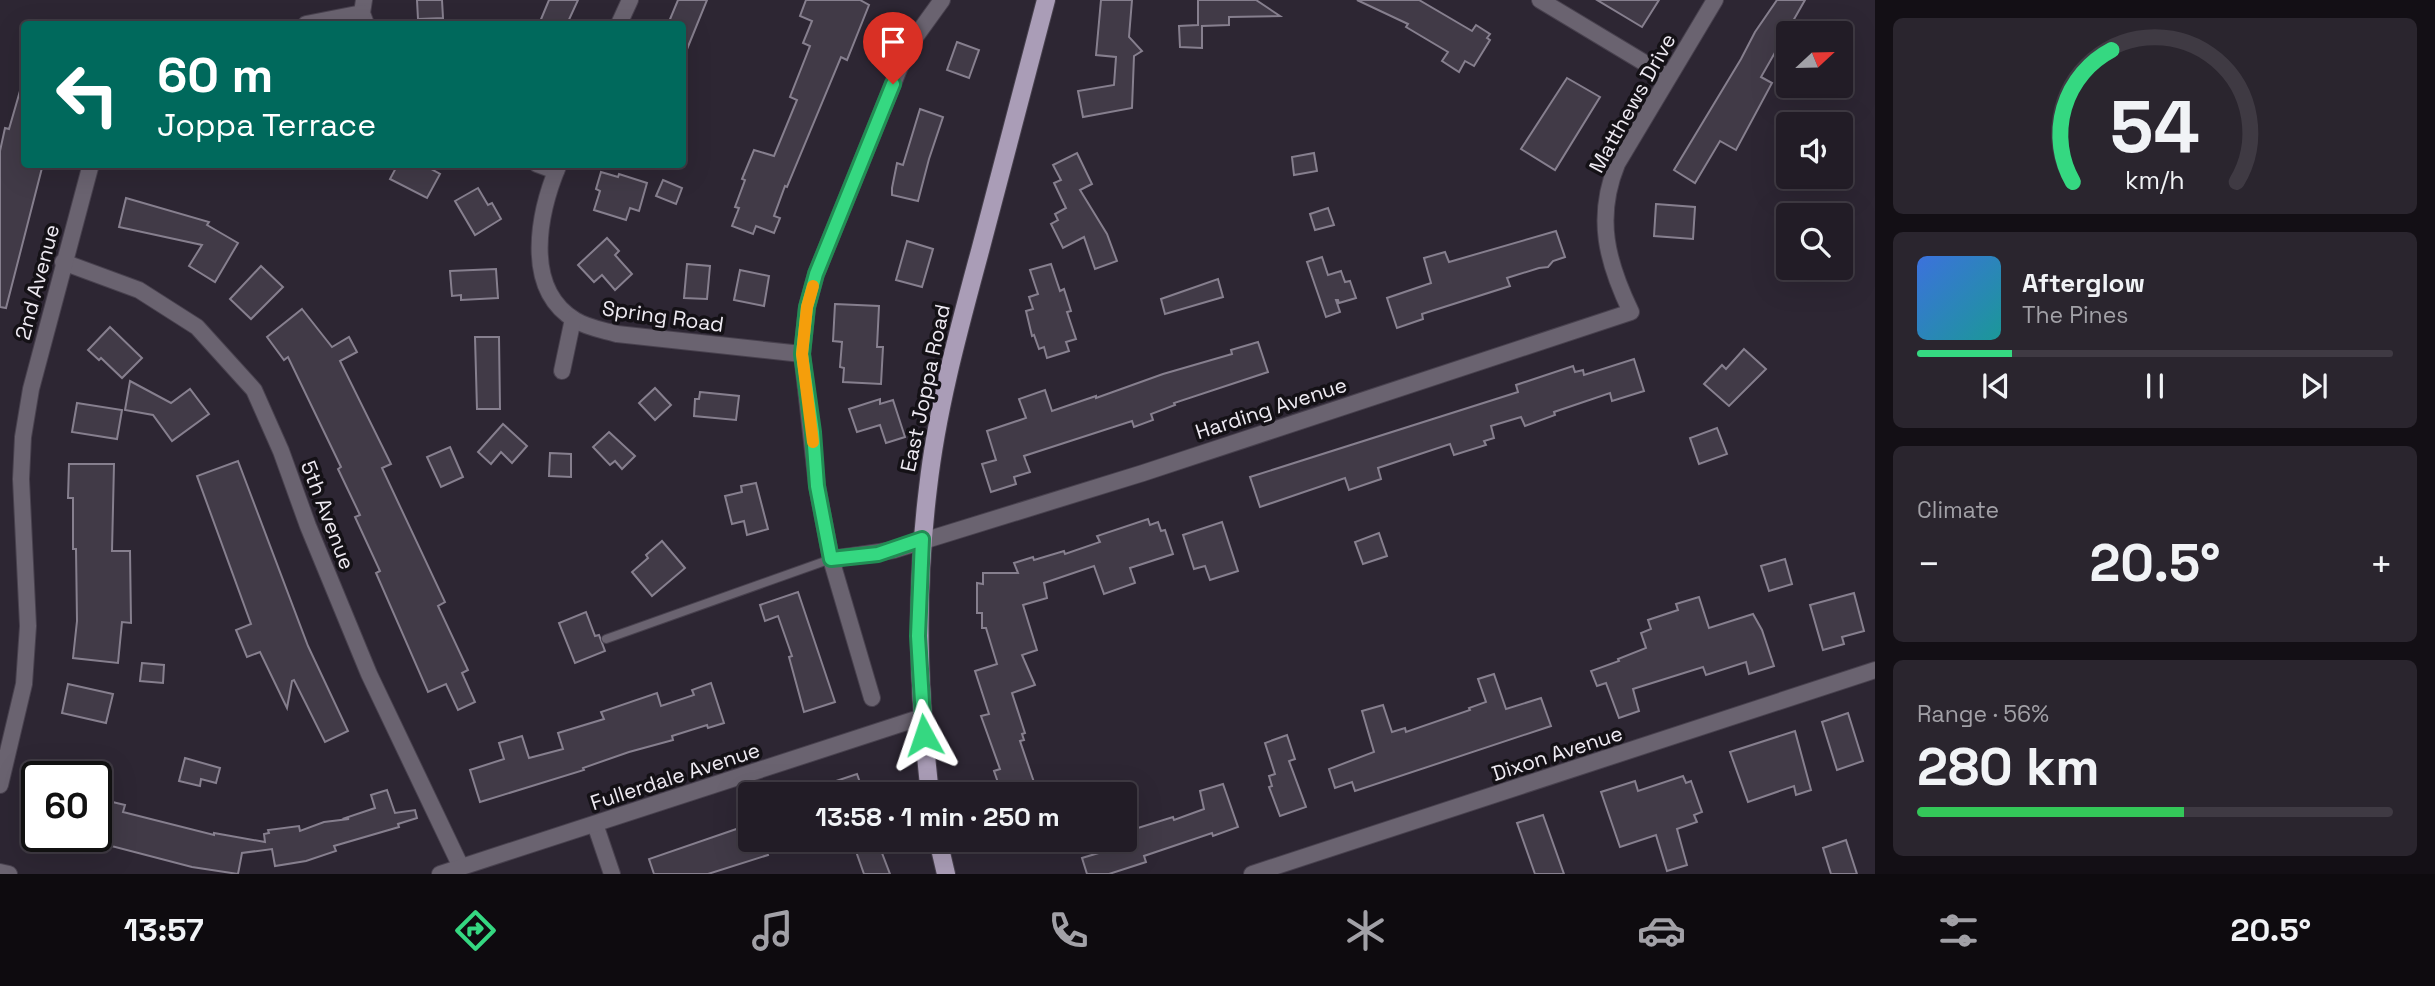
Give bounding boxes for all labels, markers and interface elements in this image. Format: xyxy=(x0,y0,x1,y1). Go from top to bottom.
pin xyxy=(863,12.0,923,84)
north arrow xyxy=(1776,21,1853,98)
map controls xyxy=(1776,21,1853,280)
icon: arrive xyxy=(874,23,912,61)
street label: Matthews Drive xyxy=(1583,29,1681,177)
text: 60 m xyxy=(157,44,273,106)
icon: left xyxy=(42,49,133,140)
text: 54 xyxy=(2110,80,2200,173)
text: Joppa Terrace xyxy=(157,105,376,145)
button: sound xyxy=(1776,112,1853,189)
text: km/h xyxy=(2125,164,2185,196)
button: search xyxy=(1776,203,1853,280)
street label: 2nd Avenue xyxy=(9,221,65,343)
text: Afterglow xyxy=(2022,266,2145,300)
street label: Spring Road xyxy=(600,294,726,338)
text: The Pines xyxy=(2022,300,2128,330)
street label: East Joppa Road xyxy=(894,302,956,474)
icon: previous xyxy=(1977,367,2015,405)
icon: pause xyxy=(2136,367,2174,405)
icon: next xyxy=(2295,367,2333,405)
street label: Harding Avenue xyxy=(1192,371,1350,445)
street label: 5th Avenue xyxy=(295,457,361,573)
text: Climate xyxy=(1917,495,1999,525)
text: 20.5° xyxy=(2089,530,2221,596)
text: − xyxy=(1917,540,1941,588)
text: + xyxy=(2369,540,2393,588)
position arrow xyxy=(887,698,961,772)
text: Range · 56% xyxy=(1917,699,2049,729)
street label: Dixon Avenue xyxy=(1488,719,1626,787)
text: 280 km xyxy=(1917,734,2100,800)
street label: Fullerdale Avenue xyxy=(587,736,763,816)
speed limit sign: 60 xyxy=(21,761,112,852)
text: 13:58 · 1 min · 250 m xyxy=(815,800,1060,834)
icon: directions xyxy=(451,906,500,955)
icon: music xyxy=(748,906,797,955)
icon: phone xyxy=(1044,906,1093,955)
icon: climate xyxy=(1341,906,1390,955)
icon: car xyxy=(1637,906,1686,955)
icon: filters xyxy=(1934,906,1983,955)
text: 13:57 xyxy=(124,910,204,950)
text: 20.5° xyxy=(2231,910,2311,950)

